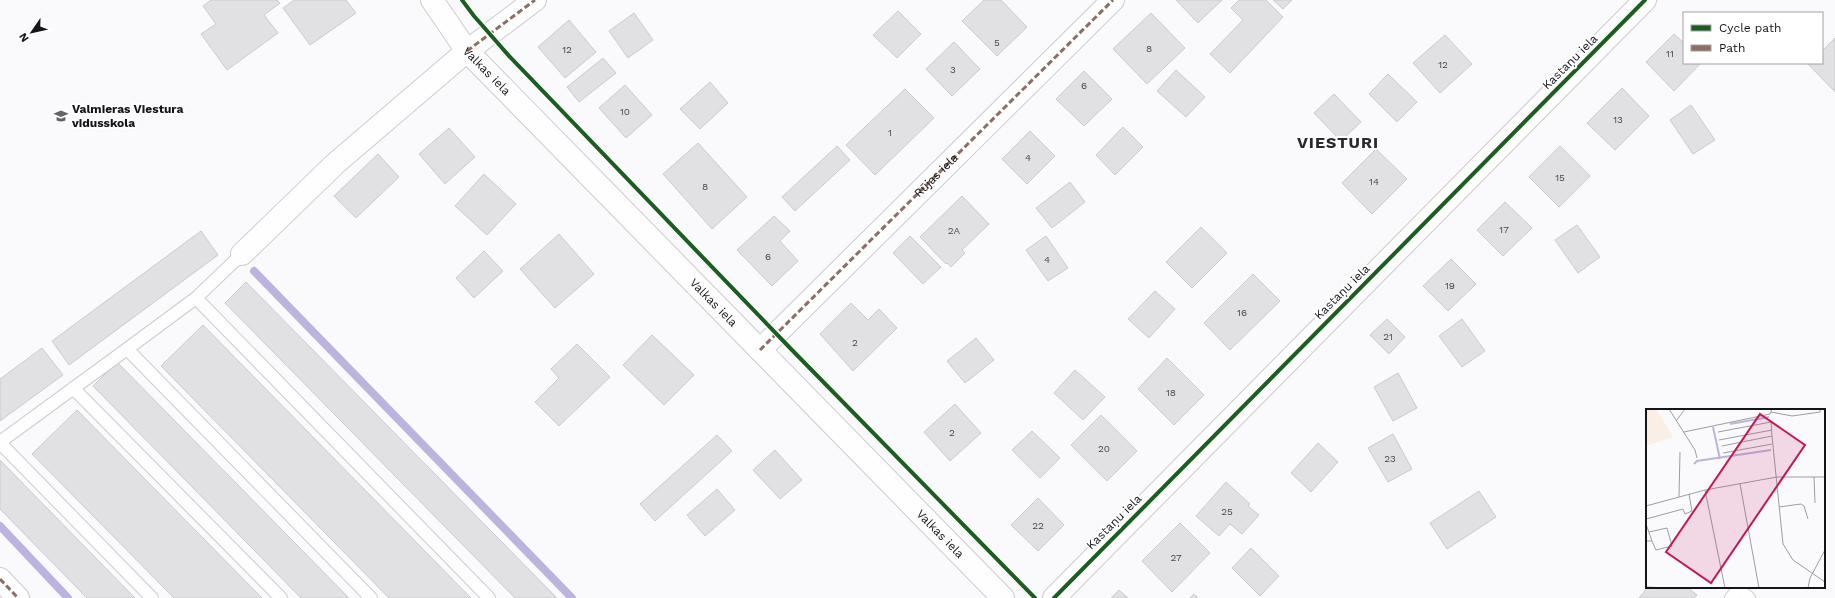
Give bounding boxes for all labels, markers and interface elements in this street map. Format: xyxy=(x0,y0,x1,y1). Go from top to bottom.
north arrow xyxy=(12,12,52,52)
legend xyxy=(1683,12,1823,64)
text: Cycle path xyxy=(1719,21,1781,35)
text: N xyxy=(16,30,32,44)
street label: Kastaņu iela xyxy=(1540,31,1601,92)
house number: 5 xyxy=(994,37,1000,48)
text: Path xyxy=(1719,41,1745,55)
house number: 8 xyxy=(1146,43,1152,54)
street label: Valkas iela xyxy=(460,44,514,98)
house number: 12 xyxy=(562,44,572,55)
house number: 11 xyxy=(1666,48,1674,59)
house number: 12 xyxy=(1438,59,1448,70)
house number: 3 xyxy=(950,64,956,75)
house number: 6 xyxy=(1081,80,1087,91)
place label: Valmieras Viestura vidusskola xyxy=(71,102,183,130)
house number: 10 xyxy=(620,106,630,117)
school or university icon: Valmieras Viestura vidusskola xyxy=(53,108,69,124)
house number: 13 xyxy=(1613,114,1623,125)
house number: 1 xyxy=(888,127,892,138)
district label: VIESTURI xyxy=(1297,133,1379,152)
street label: Rūjas iela xyxy=(911,150,961,200)
house number: 4 xyxy=(1025,152,1031,163)
house number: 15 xyxy=(1555,172,1565,183)
house number: 14 xyxy=(1369,176,1379,187)
house number: 8 xyxy=(702,181,708,192)
house number: 17 xyxy=(1499,224,1509,235)
house number: 2A xyxy=(948,225,961,236)
house number: 6 xyxy=(765,251,771,262)
house number: 4 xyxy=(1044,254,1050,265)
street label: Kastaņu iela xyxy=(1312,261,1373,322)
street label: Valkas iela xyxy=(687,275,740,330)
house number: 19 xyxy=(1445,280,1455,291)
house number: 16 xyxy=(1237,307,1247,318)
house number: 21 xyxy=(1383,331,1393,342)
house number: 2 xyxy=(852,337,858,348)
house number: 18 xyxy=(1166,387,1176,398)
inset map xyxy=(1646,409,1825,588)
house number: 2 xyxy=(949,427,955,438)
house number: 20 xyxy=(1098,443,1110,454)
house number: 23 xyxy=(1384,453,1396,464)
street label: Kastaņu iela xyxy=(1084,491,1145,552)
house number: 25 xyxy=(1221,506,1233,517)
street label: Valkas iela xyxy=(914,507,967,561)
house number: 22 xyxy=(1032,520,1044,531)
house number: 27 xyxy=(1170,552,1182,563)

